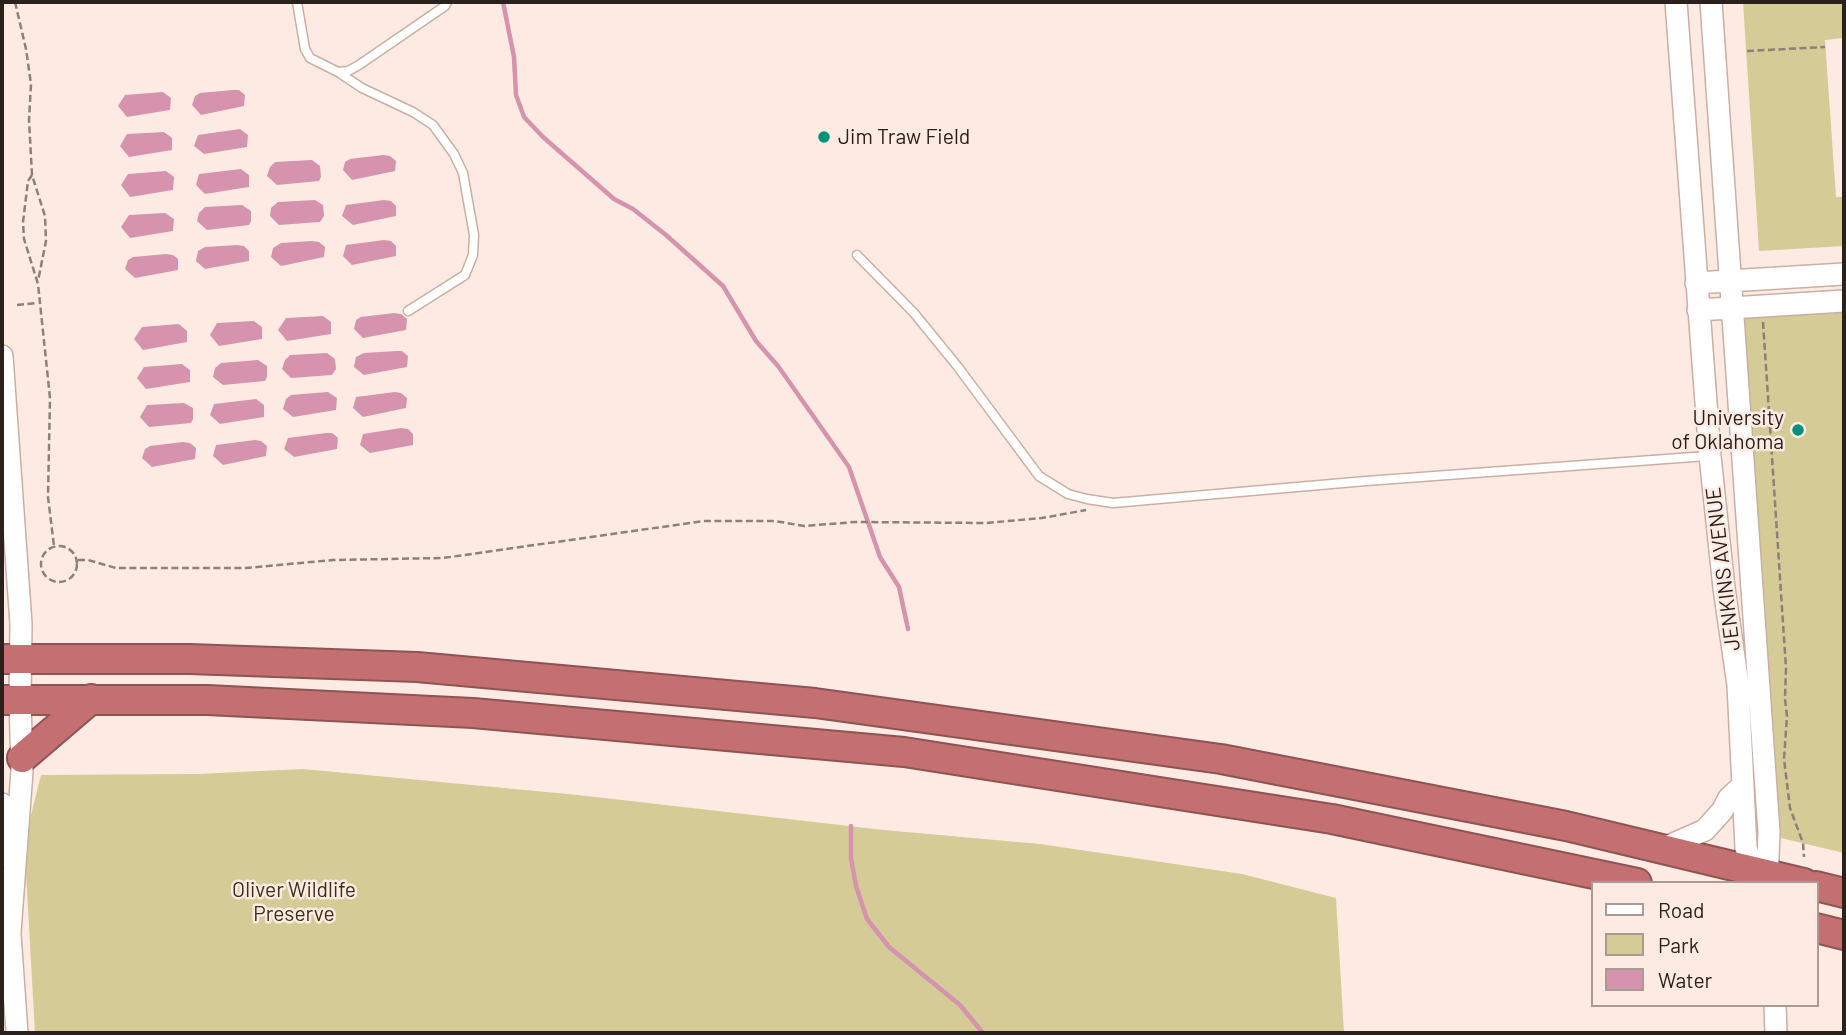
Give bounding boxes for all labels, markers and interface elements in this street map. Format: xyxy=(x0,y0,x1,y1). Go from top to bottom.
place label: Jim Traw Field xyxy=(838,124,970,150)
marker: Jim Traw Field xyxy=(816,129,832,145)
place label: University of Oklahoma xyxy=(1671,405,1784,455)
marker: University of Oklahoma xyxy=(1790,422,1806,438)
street label: JENKINS AVENUE xyxy=(1700,486,1746,652)
park label: Oliver Wildlife Preserve xyxy=(232,877,356,927)
legend xyxy=(1590,881,1818,1007)
text: Road xyxy=(1658,897,1704,922)
text: Park xyxy=(1658,932,1699,957)
text: Water xyxy=(1658,967,1712,992)

